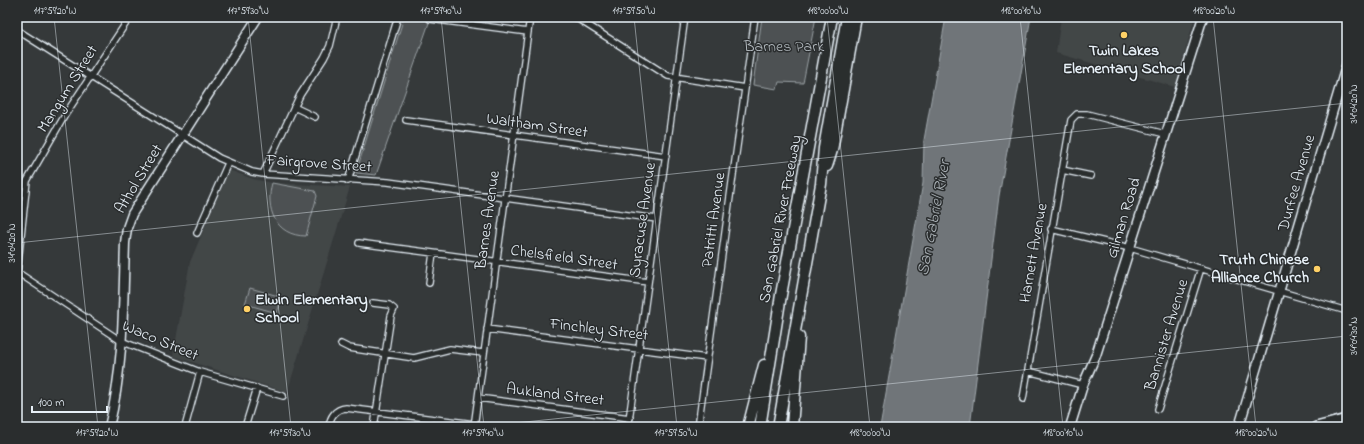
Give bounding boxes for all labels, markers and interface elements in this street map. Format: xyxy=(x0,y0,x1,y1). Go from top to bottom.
text: 117°59'20"W xyxy=(34,4,76,19)
text: 117°59'30"W xyxy=(227,4,269,19)
text: 117°59'40"W xyxy=(420,4,462,19)
text: 117°59'50"W xyxy=(612,4,656,19)
text: 118°00'00"W xyxy=(807,4,849,19)
text: 118°00'10"W xyxy=(1001,4,1041,19)
text: 118°00'20"W xyxy=(1193,4,1235,19)
marker: Twin Lakes Elementary School xyxy=(1119,30,1129,40)
park label: Barnes Park xyxy=(743,35,825,59)
place label: Twin Lakes Elementary School xyxy=(1063,39,1186,82)
street label: Mangum Street xyxy=(32,40,105,137)
text: 34°04'20"N xyxy=(1347,84,1362,123)
street label: Waltham Street xyxy=(485,107,590,145)
street label: Durfee Avenue xyxy=(1271,131,1322,235)
street label: San Gabriel River Freeway xyxy=(753,133,809,305)
street label: Athol Street xyxy=(109,139,170,218)
street label: Fairgrove Street xyxy=(265,148,373,180)
water label: San Gabriel River xyxy=(911,156,958,278)
street label: Syracuse Avenue xyxy=(623,160,663,279)
street label: Barnes Avenue xyxy=(469,168,507,272)
street label: Patritti Avenue xyxy=(695,170,733,269)
street label: Gilman Road xyxy=(1100,175,1148,261)
street label: Harnett Avenue xyxy=(1013,201,1055,305)
text: 34°04'20"N xyxy=(5,223,20,262)
street label: Chelsfield Street xyxy=(509,239,620,277)
place label: Truth Chinese Alliance Church xyxy=(1211,248,1310,290)
marker: Truth Chinese Alliance Church xyxy=(1312,264,1322,274)
street label: Bannister Avenue xyxy=(1138,275,1196,395)
place label: Elwin Elementary School xyxy=(255,288,368,330)
marker: Elwin Elementary School xyxy=(242,304,252,314)
street label: Finchley Street xyxy=(547,312,650,348)
street label: Waco Street xyxy=(118,314,202,368)
text: 34°04'30"N xyxy=(1347,317,1362,355)
street label: Aukland Street xyxy=(505,377,606,413)
scale bar xyxy=(32,388,107,414)
text: 100 m xyxy=(38,394,65,412)
text: 117°59'20"W xyxy=(76,426,118,441)
text: 117°59'30"W xyxy=(269,426,311,441)
text: 117°59'40"W xyxy=(462,426,504,441)
text: 117°59'50"W xyxy=(654,426,698,441)
text: 118°00'00"W xyxy=(849,426,891,441)
text: 118°00'10"W xyxy=(1043,426,1083,441)
text: 118°00'20"W xyxy=(1235,426,1277,441)

